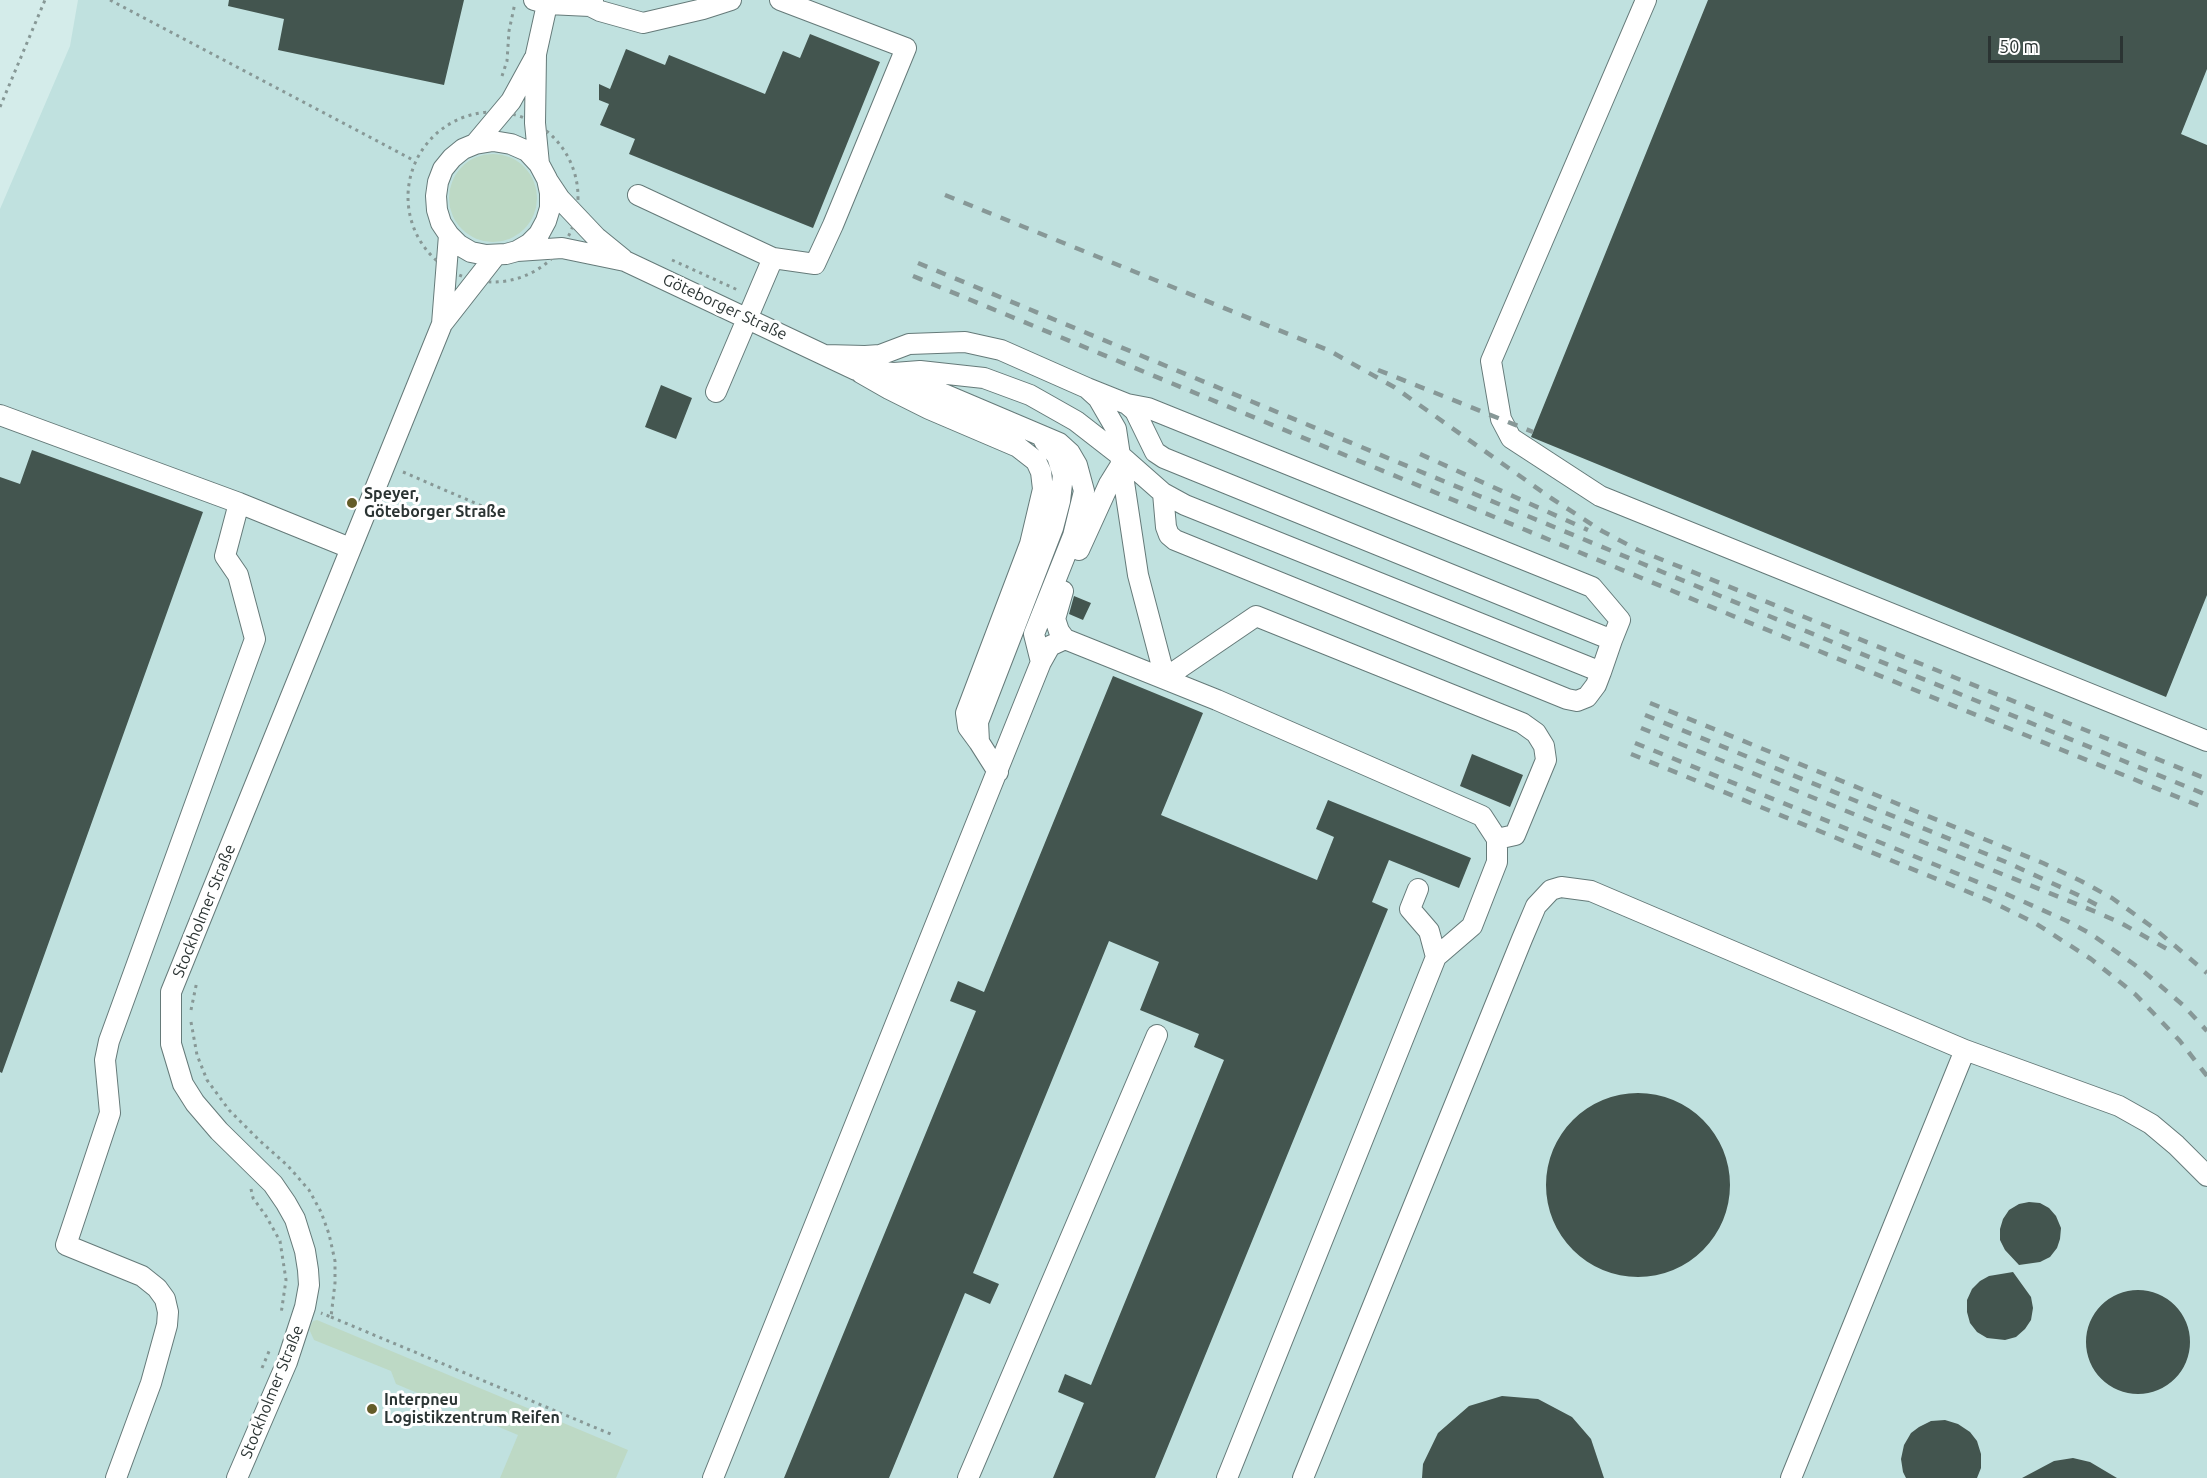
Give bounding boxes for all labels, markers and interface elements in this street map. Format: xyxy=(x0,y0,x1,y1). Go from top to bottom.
scale bar xyxy=(1991,24,2126,62)
text: 50 m xyxy=(1999,36,2039,56)
street label: Göteborger Straße xyxy=(660,270,790,344)
place label: Speyer, Göteborger Straße xyxy=(364,484,506,522)
marker: Speyer, Göteborger Straße xyxy=(345,496,359,510)
street label: Stockholmer Straße xyxy=(169,842,239,980)
street label: Stockholmer Straße xyxy=(237,1323,307,1461)
place label: Interpneu Logistikzentrum Reifen xyxy=(384,1390,560,1428)
marker: Interpneu Logistikzentrum Reifen xyxy=(365,1402,379,1416)

